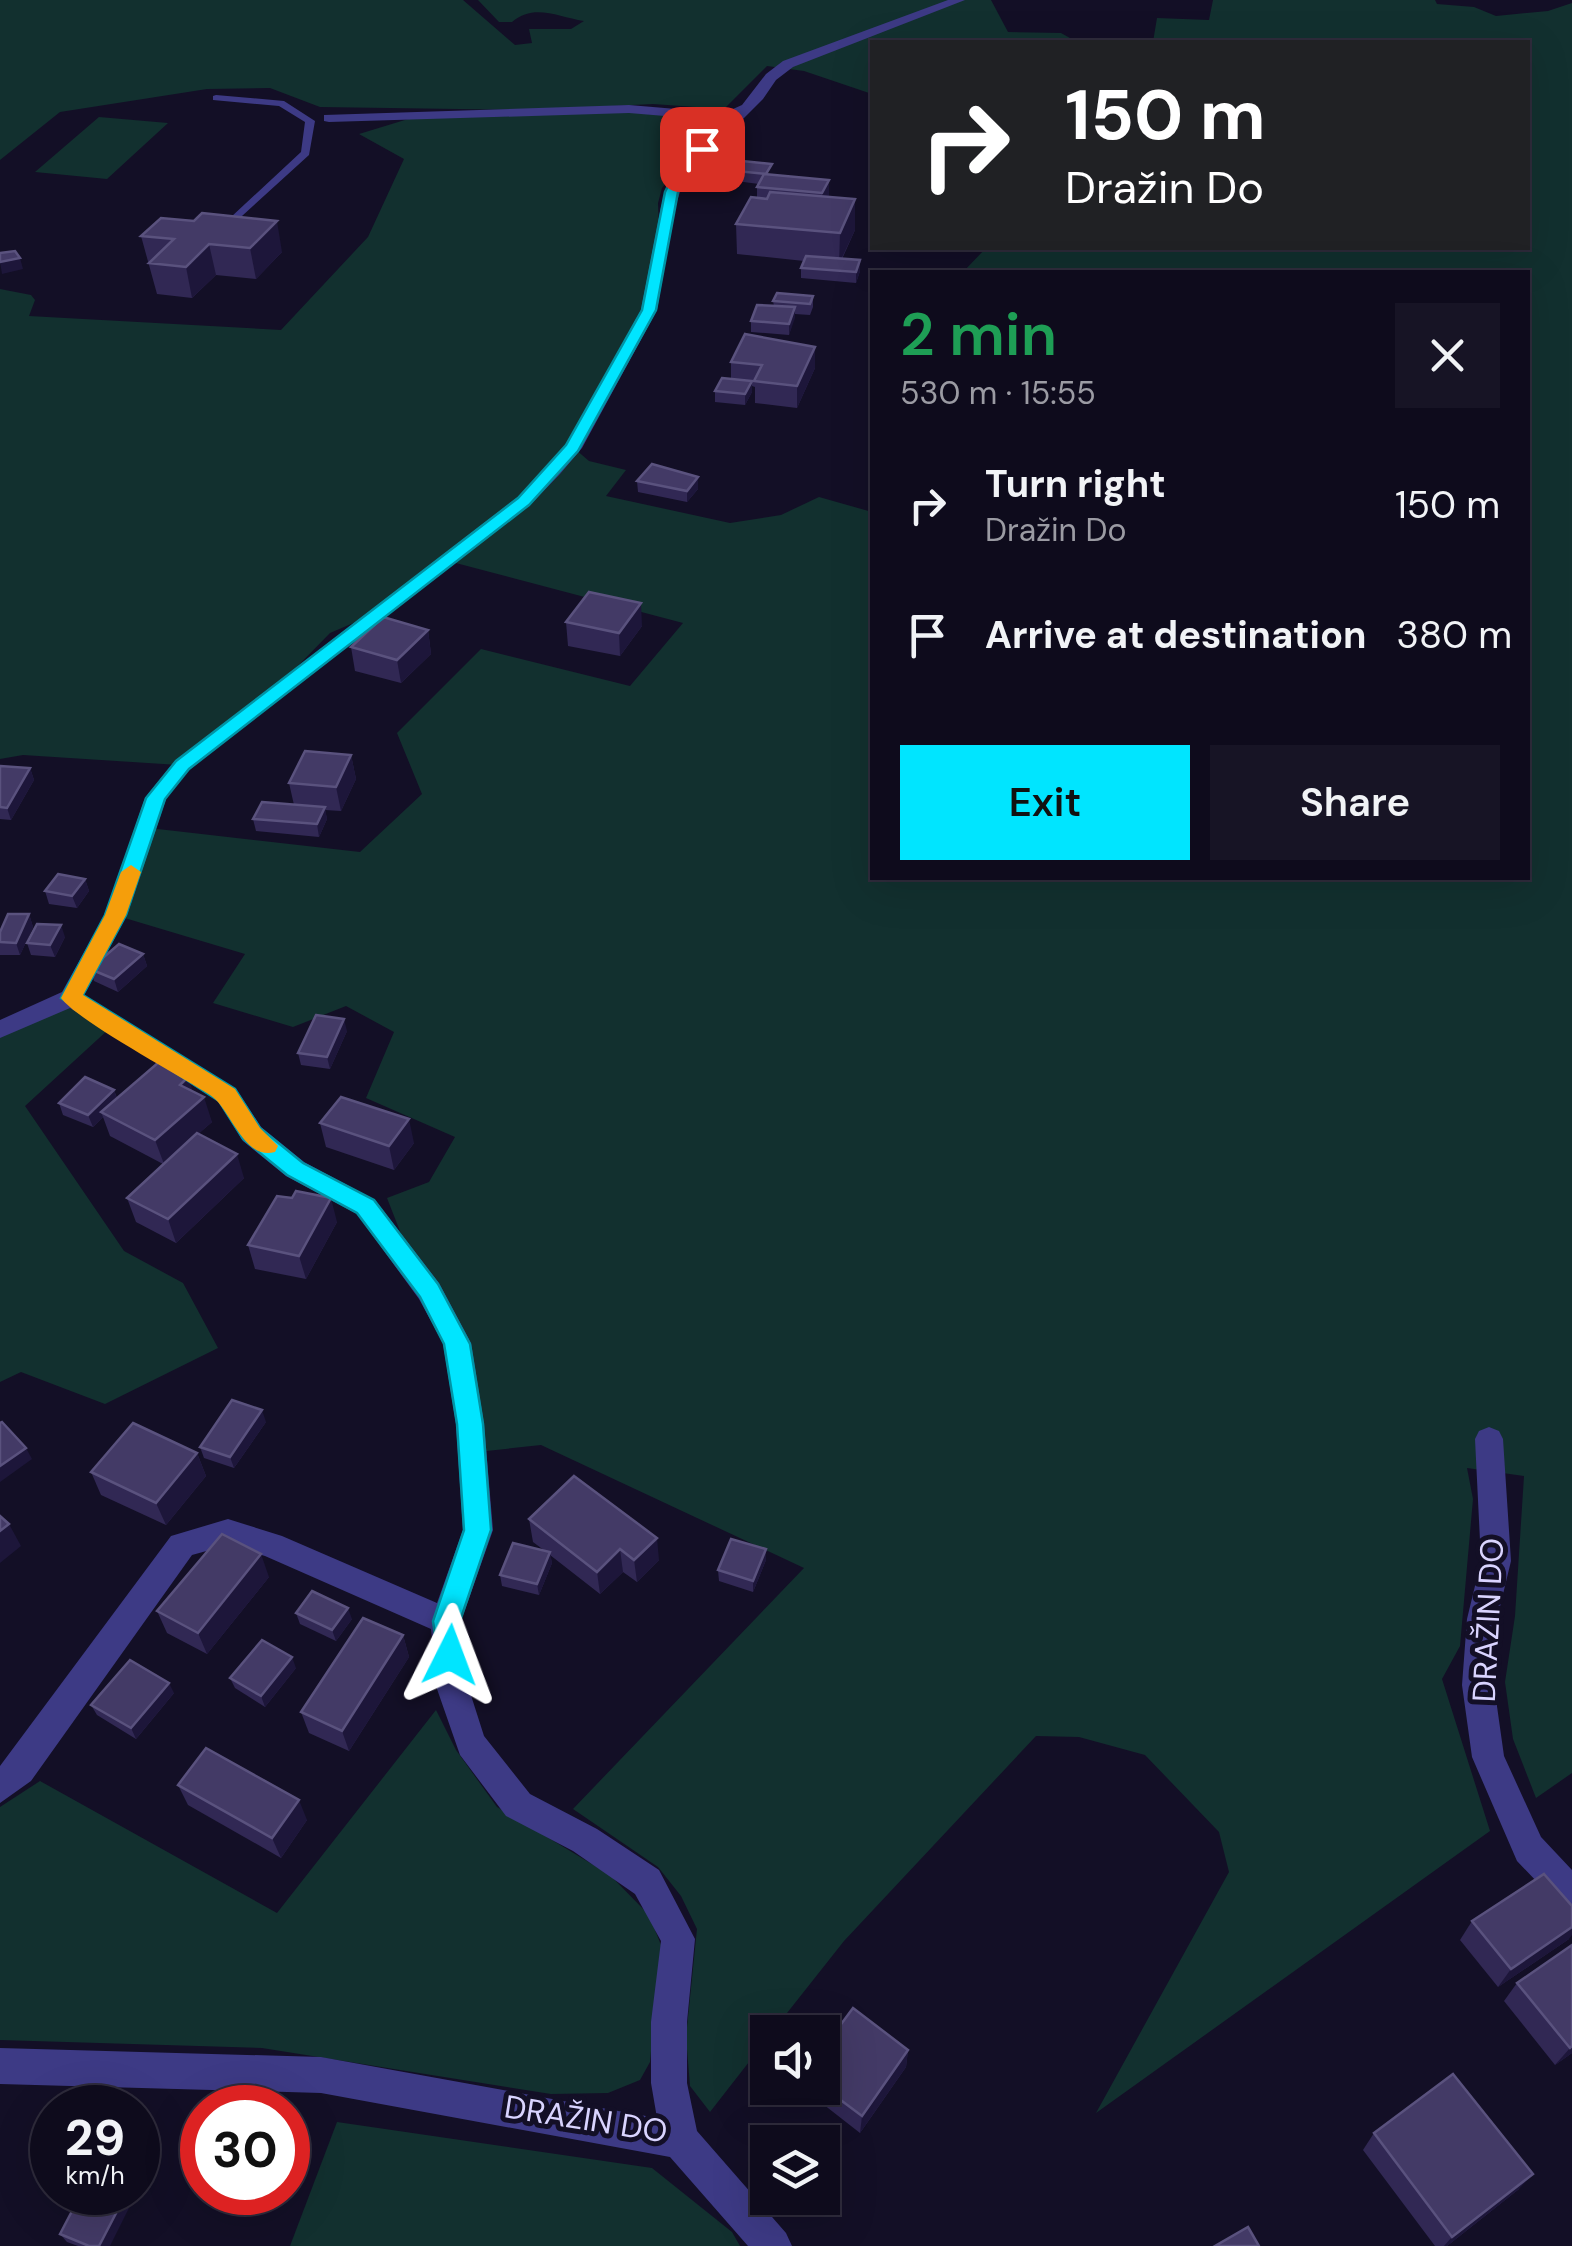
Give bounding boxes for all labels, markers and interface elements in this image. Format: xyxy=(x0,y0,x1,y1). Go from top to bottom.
text: 150 m xyxy=(1065,70,1266,161)
icon: right xyxy=(900,80,1030,210)
pin xyxy=(660,107,745,192)
icon: arrive xyxy=(675,122,730,177)
text: Dražin Do xyxy=(1065,158,1264,217)
text: 2 min xyxy=(900,295,1057,374)
button: close xyxy=(1395,303,1500,408)
text: 530 m · 15:55 xyxy=(900,372,1096,414)
text: Turn right xyxy=(985,459,1166,509)
icon: right xyxy=(900,478,955,533)
text: 150 m xyxy=(1395,480,1500,530)
text: Dražin Do xyxy=(985,509,1126,551)
icon: arrive xyxy=(900,608,955,663)
text: Arrive at destination xyxy=(985,610,1367,660)
text: 380 m xyxy=(1397,610,1512,660)
button: Exit xyxy=(900,745,1190,860)
button: Share xyxy=(1210,745,1500,860)
street label: DRAŽIN DO xyxy=(1463,1537,1513,1703)
position arrow xyxy=(398,1603,502,1707)
map controls xyxy=(750,2015,840,2215)
button: sound xyxy=(750,2015,840,2105)
speed limit sign: 30 xyxy=(180,2085,310,2215)
street label: DRAŽIN DO xyxy=(501,2085,671,2153)
text: 29 xyxy=(65,2105,125,2171)
button: layers xyxy=(750,2125,840,2215)
text: km/h xyxy=(65,2159,125,2192)

